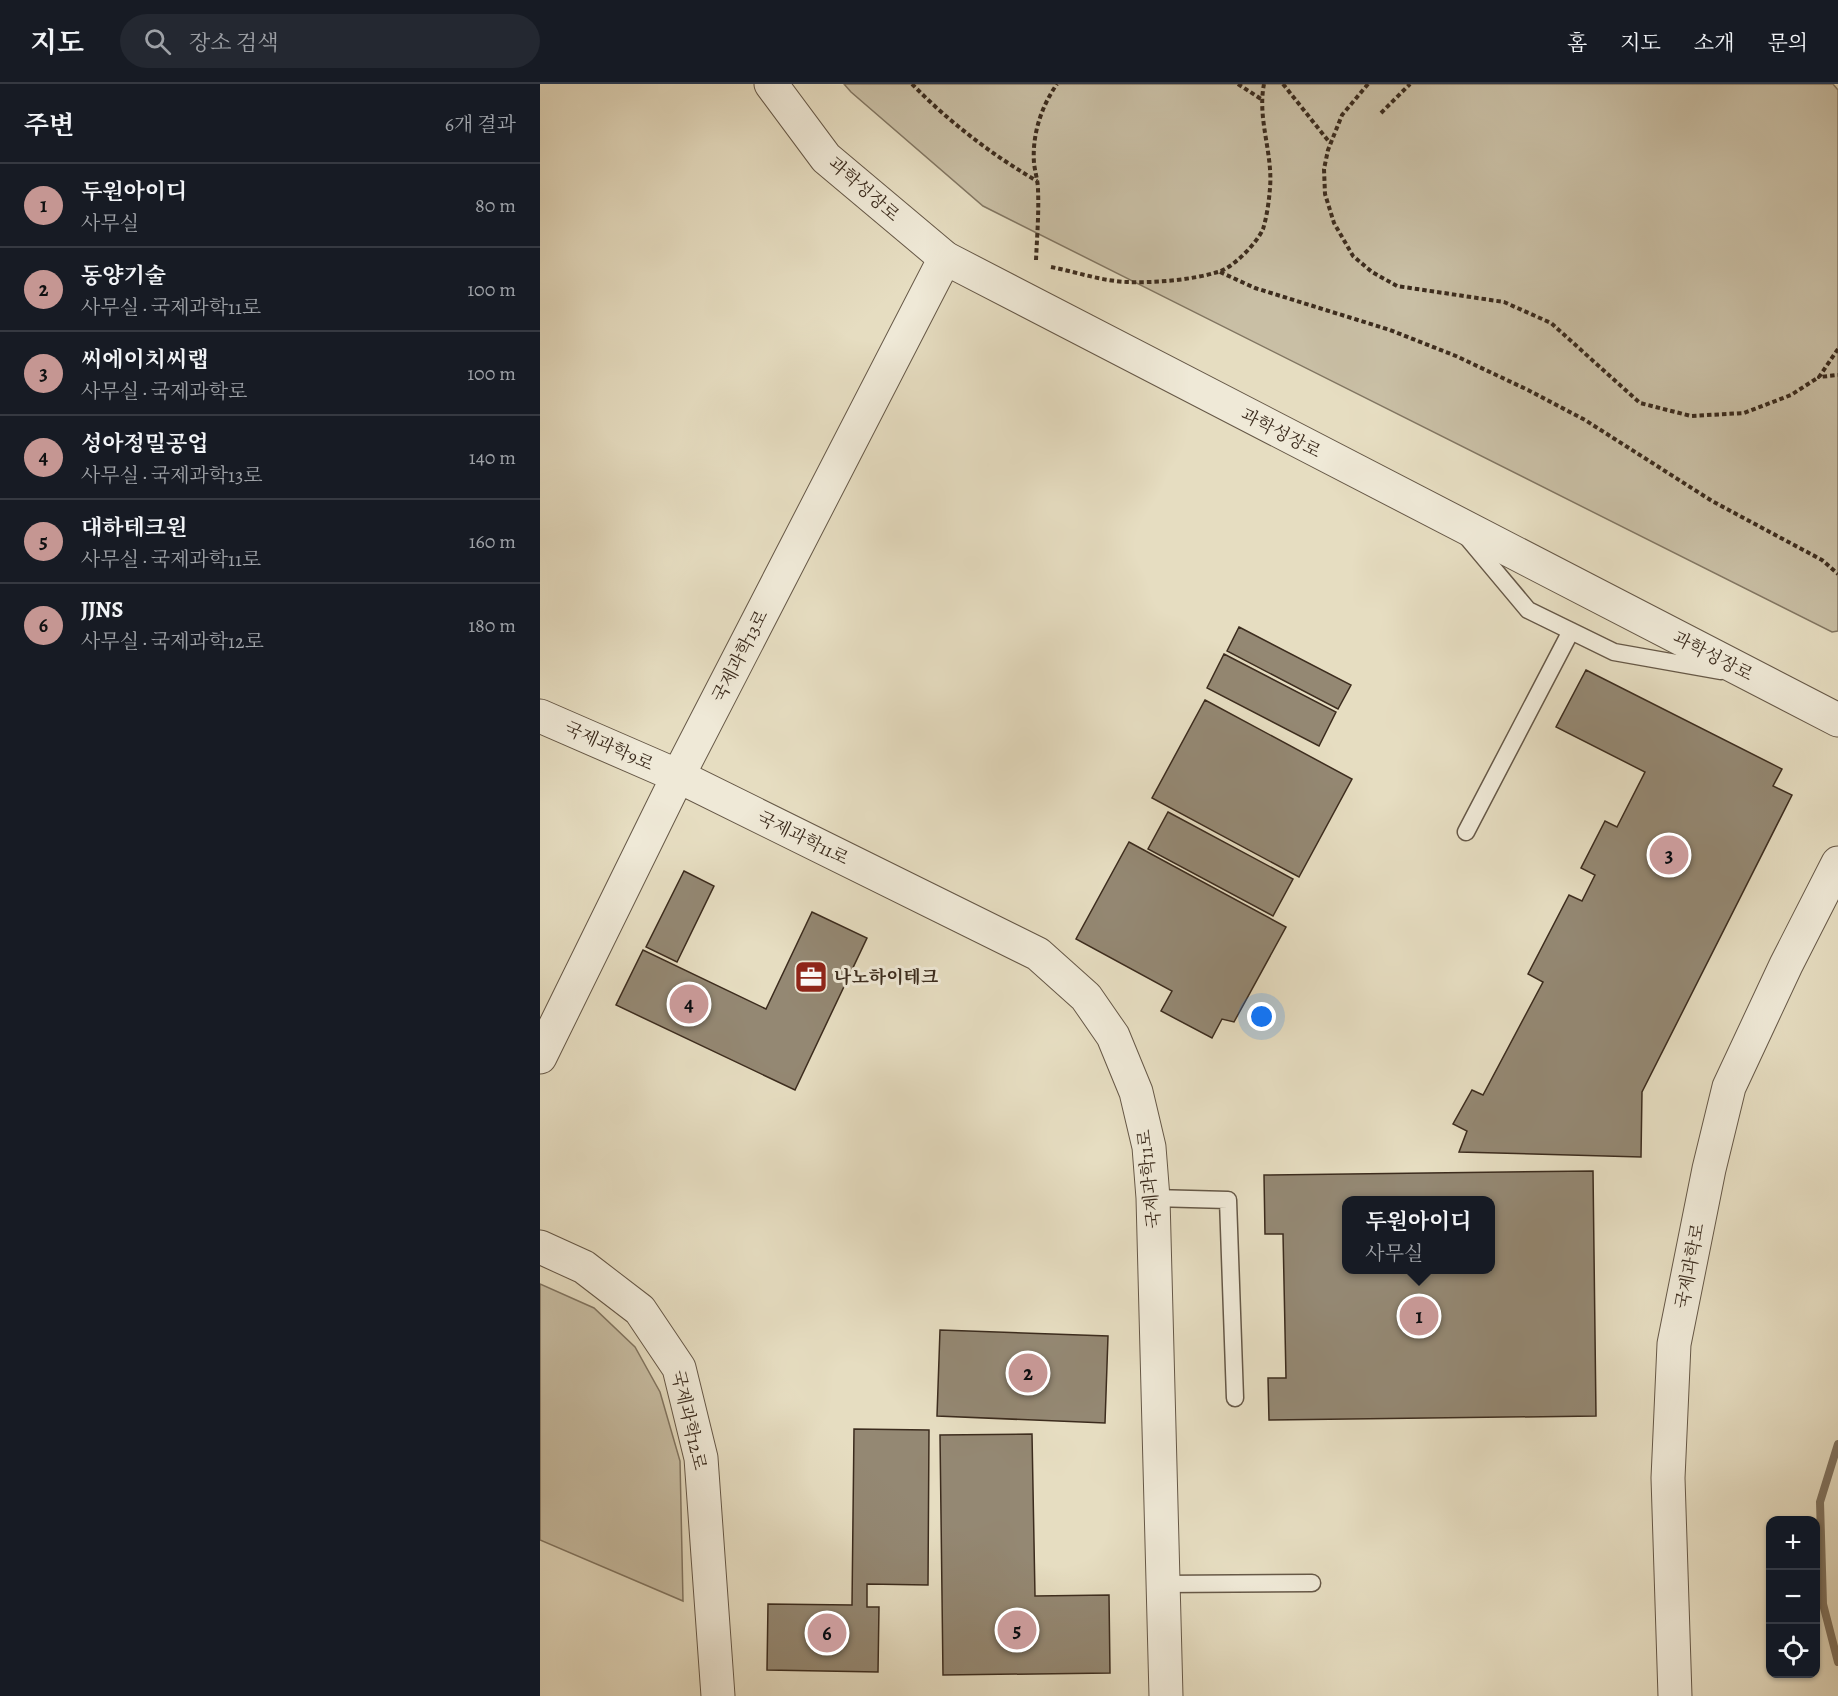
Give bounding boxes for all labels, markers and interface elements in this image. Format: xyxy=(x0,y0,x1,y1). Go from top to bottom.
search box xyxy=(120,14,540,68)
text: 지도 xyxy=(30,24,84,62)
icon: search xyxy=(141,25,174,58)
text: 장소 검색 xyxy=(189,28,278,58)
text: 홈 xyxy=(1567,29,1587,57)
text: 지도 xyxy=(1620,29,1661,57)
text: 소개 xyxy=(1694,29,1734,57)
text: 문의 xyxy=(1767,29,1808,57)
text: 주변 xyxy=(24,108,74,143)
text: 6개 결과 xyxy=(445,111,516,138)
street label: 과학성장로 xyxy=(823,151,905,227)
text: 두원아이디 xyxy=(81,177,187,207)
text: 1 xyxy=(40,192,47,219)
text: 80 m xyxy=(475,192,516,219)
text: 사무실 xyxy=(81,210,139,237)
text: 동양기술 xyxy=(81,261,166,291)
text: 2 xyxy=(39,276,48,303)
text: 100 m xyxy=(467,276,516,303)
text: 사무실 · 국제과학11로 xyxy=(81,294,261,321)
text: 씨에이치씨랩 xyxy=(81,345,209,375)
text: 3 xyxy=(39,360,48,387)
text: 100 m xyxy=(467,360,516,387)
text: 사무실 · 국제과학로 xyxy=(81,378,247,405)
street label: 과학성장로 xyxy=(1237,403,1325,463)
text: 성아정밀공업 xyxy=(81,429,209,459)
text: 4 xyxy=(39,444,48,471)
text: 140 m xyxy=(469,444,516,471)
text: 사무실 · 국제과학13로 xyxy=(81,462,263,489)
text: 대하테크원 xyxy=(81,513,187,543)
text: 5 xyxy=(39,528,48,555)
text: 160 m xyxy=(469,528,516,555)
text: 사무실 · 국제과학11로 xyxy=(81,546,261,573)
text: JJNS xyxy=(81,595,123,625)
street label: 국제과학13로 xyxy=(706,606,774,706)
text: 6 xyxy=(39,612,48,639)
text: 180 m xyxy=(468,612,516,639)
street label: 과학성장로 xyxy=(1669,626,1757,686)
text: 사무실 · 국제과학12로 xyxy=(81,628,264,655)
street label: 국제과학9로 xyxy=(561,716,657,776)
street label: 국제과학11로 xyxy=(753,805,853,871)
pin: 3 xyxy=(1650,832,1688,878)
office icon: 나노하이테크 xyxy=(793,959,829,995)
place label: 나노하이테크 xyxy=(834,965,939,989)
pin: 4 xyxy=(670,982,708,1026)
your location xyxy=(1247,1002,1276,1031)
street label: 국제과학11로 xyxy=(1132,1128,1166,1230)
popup xyxy=(1342,1196,1495,1274)
text: 두원아이디 xyxy=(1365,1207,1472,1237)
street label: 국제과학로 xyxy=(1670,1221,1710,1311)
text: 사무실 xyxy=(1365,1240,1423,1267)
pin: 1 xyxy=(1400,1294,1438,1338)
pin: 2 xyxy=(1008,1350,1048,1396)
street label: 국제과학12로 xyxy=(666,1368,712,1472)
map controls xyxy=(1766,1516,1820,1678)
button: + xyxy=(1766,1516,1820,1570)
button: − xyxy=(1766,1570,1820,1624)
pin: 5 xyxy=(998,1608,1036,1652)
pin: 6 xyxy=(808,1610,846,1656)
button: locate xyxy=(1766,1624,1820,1678)

